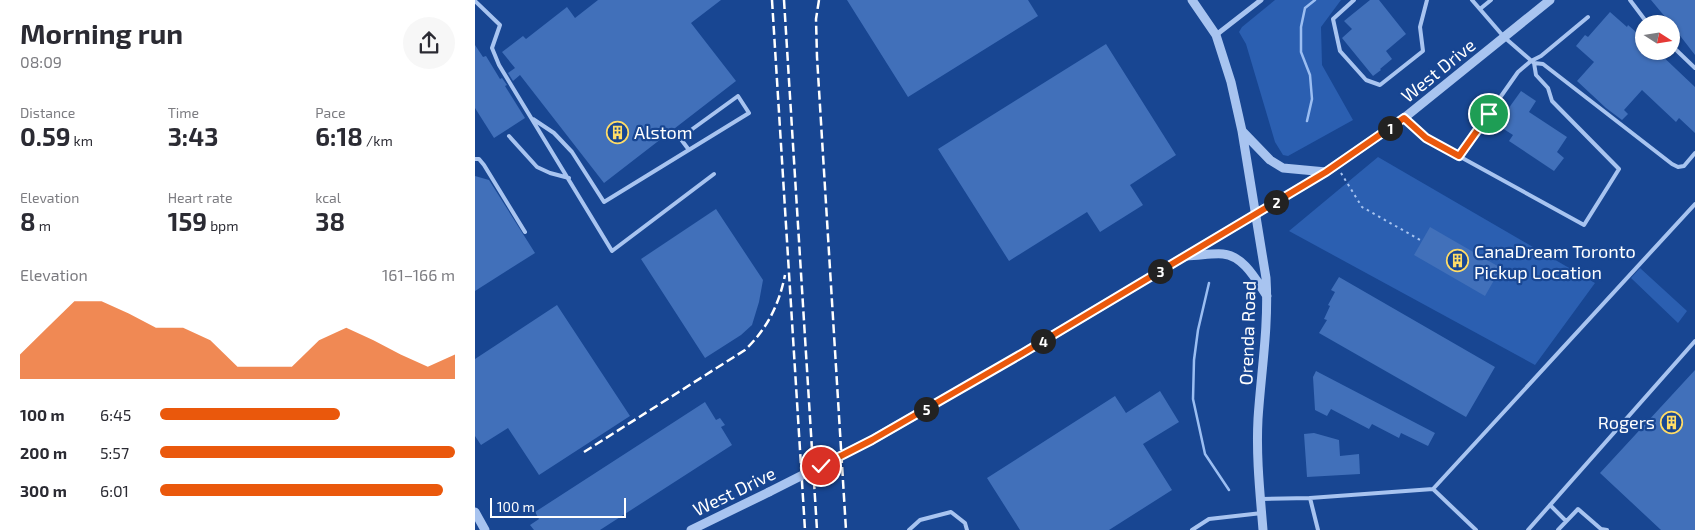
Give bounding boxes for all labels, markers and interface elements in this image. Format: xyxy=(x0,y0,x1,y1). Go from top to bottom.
north arrow xyxy=(1635,15,1680,60)
map controls xyxy=(1635,15,1680,60)
text: Morning run xyxy=(20,16,183,50)
button: share xyxy=(403,17,455,69)
street label: West Drive xyxy=(1396,33,1480,107)
text: 08:09 xyxy=(20,52,62,71)
pin xyxy=(1468,93,1510,135)
icon: arrive xyxy=(1475,100,1503,128)
text: Distance xyxy=(20,104,75,121)
text: Time xyxy=(168,104,199,121)
text: Pace xyxy=(315,104,345,121)
pin: 1 xyxy=(1377,116,1403,140)
building icon: Alstom xyxy=(606,120,630,144)
text: 1 xyxy=(1387,120,1394,137)
text: 0.59 xyxy=(20,121,70,151)
text: 3:43 xyxy=(168,121,218,151)
text: 6:18 xyxy=(315,121,363,151)
place label: Alstom xyxy=(634,121,693,143)
text: km xyxy=(70,132,93,149)
text: /km xyxy=(363,132,393,149)
text: Elevation xyxy=(20,189,79,206)
text: Heart rate xyxy=(168,189,232,206)
text: kcal xyxy=(315,189,341,206)
pin: 2 xyxy=(1263,190,1289,214)
text: 2 xyxy=(1272,194,1281,211)
text: 8 xyxy=(20,206,36,236)
text: 159 xyxy=(168,206,207,236)
text: 38 xyxy=(315,206,345,236)
text: m xyxy=(36,217,51,234)
text: bpm xyxy=(207,217,239,234)
place label: CanaDream Toronto Pickup Location xyxy=(1474,240,1636,283)
building icon: CanaDream Toronto Pickup Location xyxy=(1446,249,1470,273)
pin: 3 xyxy=(1147,258,1173,284)
text: 3 xyxy=(1157,263,1164,280)
text: Elevation xyxy=(20,265,88,284)
text: 161–166 m xyxy=(382,265,455,284)
street label: Orenda Road xyxy=(1234,280,1260,386)
pin: 4 xyxy=(1031,328,1055,354)
text: 4 xyxy=(1039,333,1048,350)
pin: 5 xyxy=(913,396,939,422)
text: 5 xyxy=(923,401,930,418)
text: 100 m xyxy=(20,405,65,424)
text: 6:45 xyxy=(100,405,131,424)
building icon: Rogers xyxy=(1659,410,1683,434)
place label: Rogers xyxy=(1598,411,1655,433)
text: 200 m xyxy=(20,443,67,462)
text: 5:57 xyxy=(100,443,129,462)
pin xyxy=(800,445,842,487)
icon: check xyxy=(807,452,835,480)
street label: West Drive xyxy=(689,462,779,520)
text: 300 m xyxy=(20,481,67,500)
text: 6:01 xyxy=(100,481,129,500)
scale bar xyxy=(490,495,626,518)
text: 100 m xyxy=(497,498,535,515)

